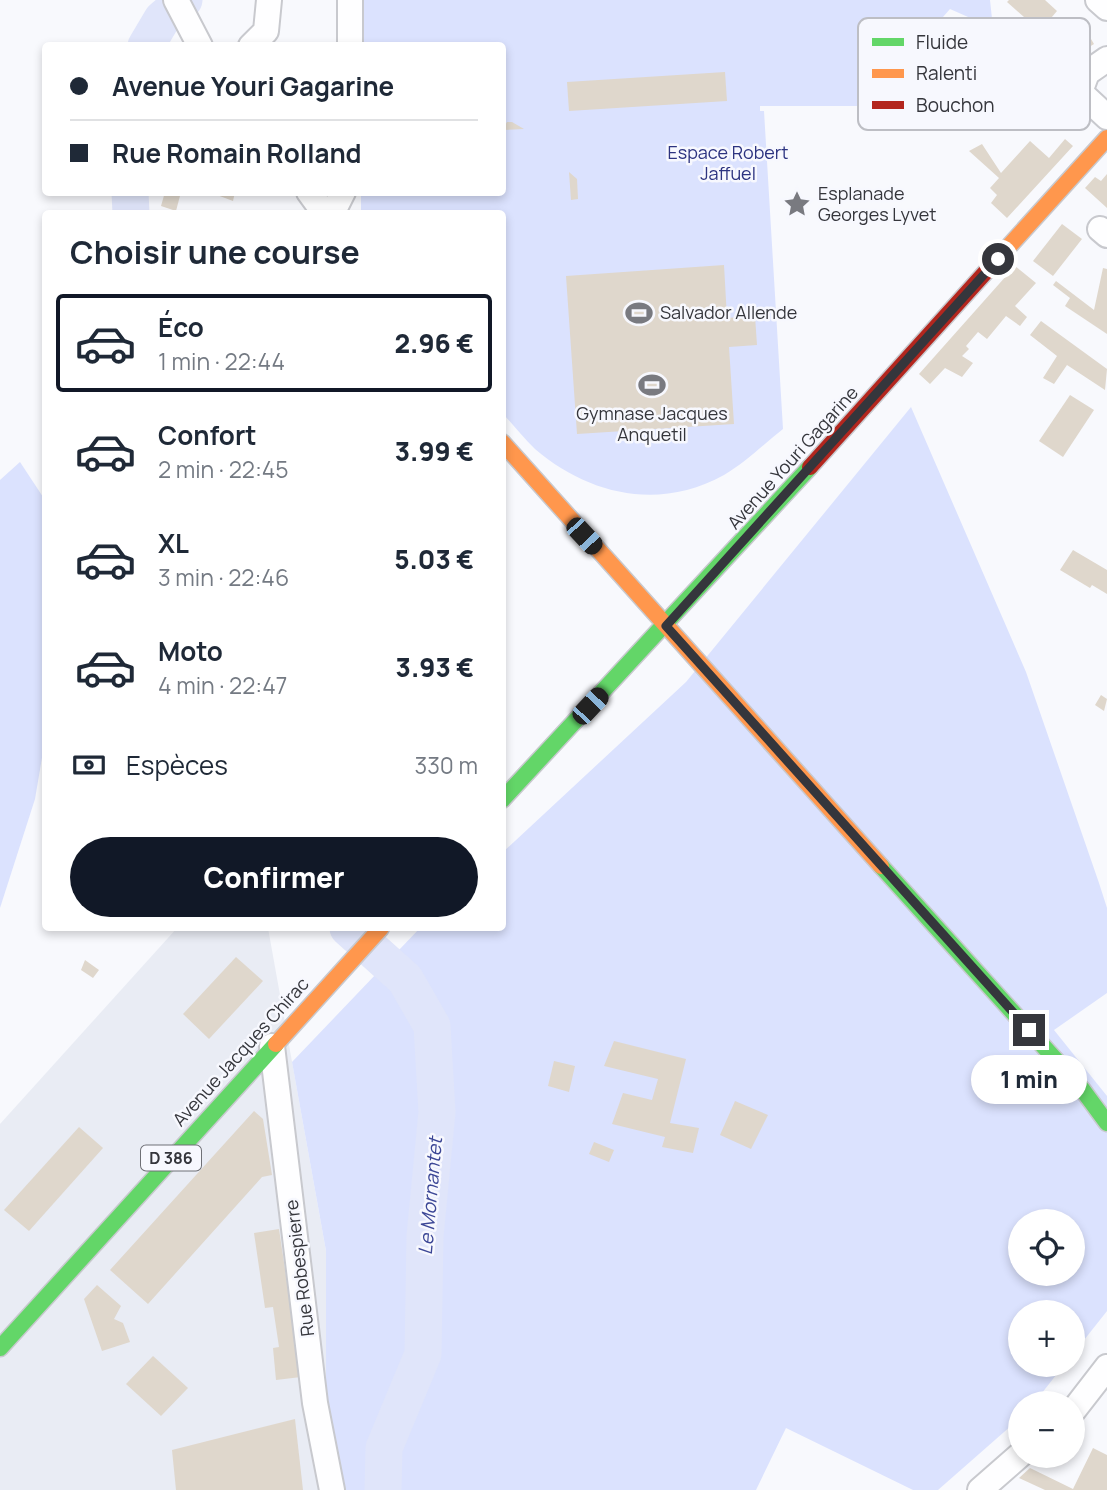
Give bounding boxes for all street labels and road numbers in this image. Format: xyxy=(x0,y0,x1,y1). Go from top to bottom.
street label: Avenue Youri Gagarine xyxy=(722,381,863,534)
street label: Avenue Jacques Chirac xyxy=(167,972,314,1131)
road number: D 386 xyxy=(141,1146,201,1170)
street label: Rue Robespierre xyxy=(279,1198,319,1338)

